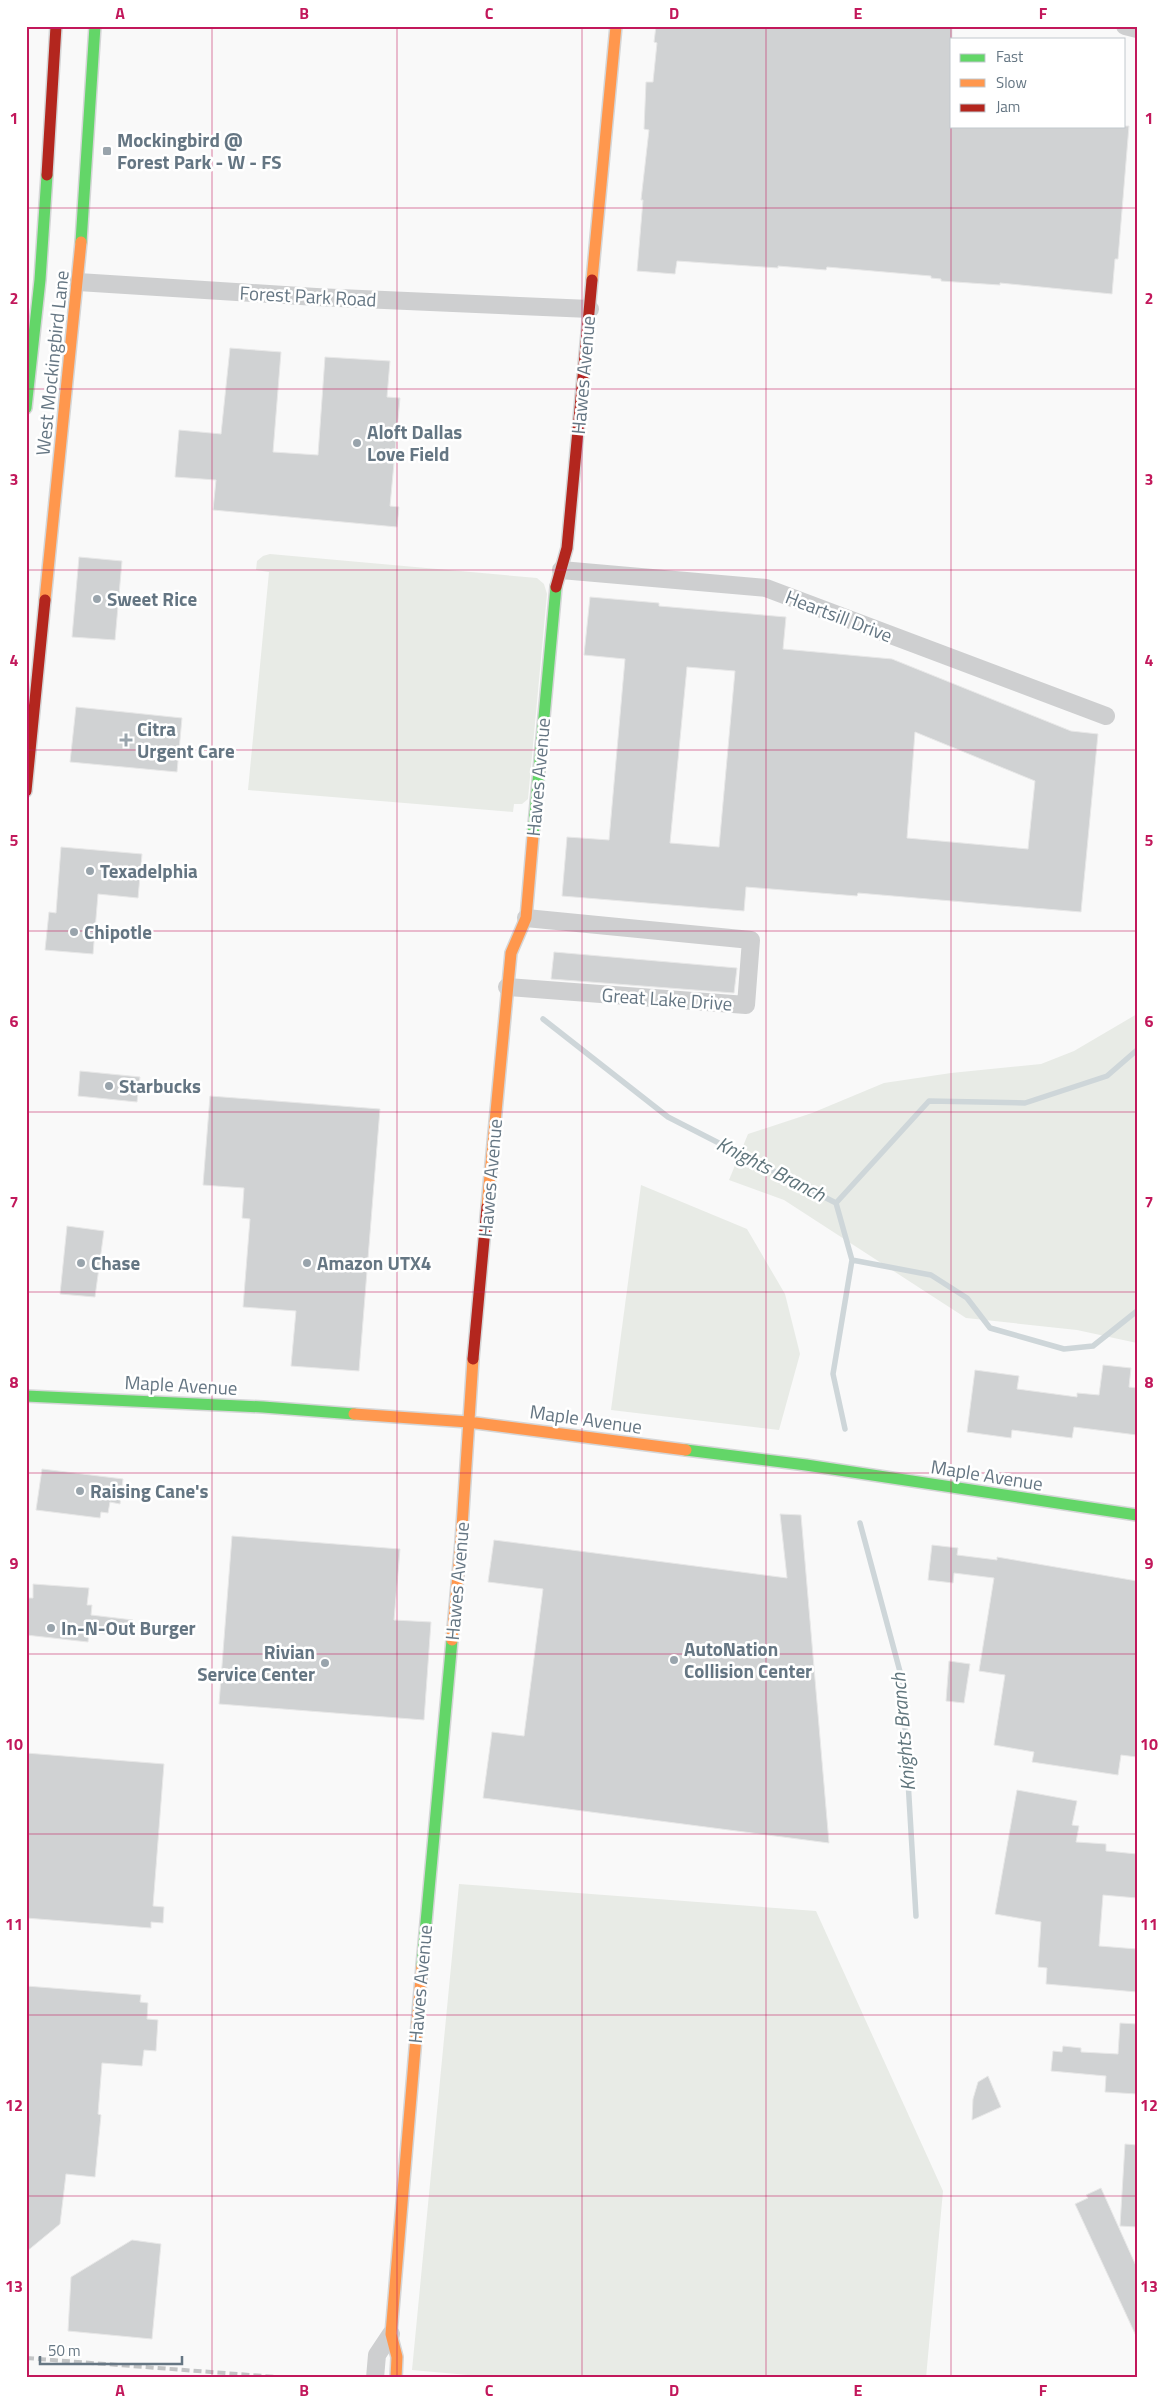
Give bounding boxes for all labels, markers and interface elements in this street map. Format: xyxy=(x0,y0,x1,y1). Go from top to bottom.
text: A xyxy=(115,1,125,25)
text: B xyxy=(299,1,309,25)
text: C xyxy=(485,1,494,25)
text: D xyxy=(669,1,679,25)
text: E xyxy=(854,1,863,25)
text: F xyxy=(1039,1,1048,25)
legend xyxy=(950,38,1126,128)
text: Fast xyxy=(996,45,1024,68)
text: Slow xyxy=(996,71,1027,94)
text: Jam xyxy=(996,95,1020,118)
text: 1 xyxy=(10,106,18,130)
text: 1 xyxy=(1145,106,1153,130)
place label: Mockingbird @ Forest Park - W - FS xyxy=(117,125,282,176)
marker: Mockingbird @ Forest Park - W - FS xyxy=(101,145,113,157)
street label: West Mockingbird Lane xyxy=(27,269,76,457)
street label: Forest Park Road xyxy=(239,277,377,314)
text: 2 xyxy=(10,286,18,310)
text: 2 xyxy=(1145,286,1153,310)
street label: Hawes Avenue xyxy=(563,315,602,435)
place label: Aloft Dallas Love Field xyxy=(367,417,462,468)
marker: Aloft Dallas Love Field xyxy=(351,437,363,449)
text: 3 xyxy=(10,467,18,491)
text: 3 xyxy=(1145,467,1153,491)
street label: Heartsill Drive xyxy=(781,582,897,649)
place label: Sweet Rice xyxy=(107,584,197,613)
marker: Sweet Rice xyxy=(91,593,103,605)
text: 4 xyxy=(10,648,19,672)
text: 4 xyxy=(1145,648,1154,672)
place label: Citra Urgent Care xyxy=(137,714,235,765)
street label: Hawes Avenue xyxy=(518,717,557,837)
marker: Citra Urgent Care xyxy=(119,733,133,747)
text: 5 xyxy=(10,828,19,852)
text: 5 xyxy=(1145,828,1154,852)
place label: Texadelphia xyxy=(100,856,198,885)
marker: Texadelphia xyxy=(84,865,96,877)
place label: Chipotle xyxy=(84,917,152,946)
marker: Chipotle xyxy=(68,926,80,938)
street label: Great Lake Drive xyxy=(601,979,733,1018)
text: 6 xyxy=(10,1009,19,1033)
text: 6 xyxy=(1145,1009,1154,1033)
place label: Starbucks xyxy=(119,1071,201,1100)
marker: Starbucks xyxy=(103,1080,115,1092)
street label: Hawes Avenue xyxy=(470,1118,509,1238)
water label: Knights Branch xyxy=(711,1128,832,1210)
text: 7 xyxy=(10,1190,18,1214)
text: 7 xyxy=(1145,1190,1153,1214)
place label: Chase xyxy=(91,1248,141,1277)
place label: Amazon UTX4 xyxy=(317,1248,431,1277)
marker: Chase xyxy=(75,1257,87,1269)
marker: Amazon UTX4 xyxy=(301,1257,313,1269)
street label: Maple Avenue xyxy=(124,1367,238,1402)
text: 8 xyxy=(10,1370,19,1394)
text: 8 xyxy=(1145,1370,1154,1394)
street label: Maple Avenue xyxy=(528,1396,644,1441)
street label: Maple Avenue xyxy=(929,1451,1045,1498)
place label: Raising Cane's xyxy=(90,1476,209,1505)
marker: Raising Cane's xyxy=(74,1485,86,1497)
street label: Hawes Avenue xyxy=(437,1521,476,1641)
text: 9 xyxy=(10,1551,19,1575)
text: 9 xyxy=(1145,1551,1154,1575)
place label: In-N-Out Burger xyxy=(61,1613,196,1642)
marker: In-N-Out Burger xyxy=(45,1622,57,1634)
place label: AutoNation Collision Center xyxy=(684,1634,812,1685)
place label: Rivian Service Center xyxy=(197,1637,315,1688)
marker: AutoNation Collision Center xyxy=(668,1654,680,1666)
marker: Rivian Service Center xyxy=(319,1657,331,1669)
water label: Knights Branch xyxy=(882,1671,923,1793)
text: 10 xyxy=(5,1732,23,1756)
text: 10 xyxy=(1140,1732,1158,1756)
text: 11 xyxy=(5,1912,23,1936)
text: 11 xyxy=(1140,1912,1158,1936)
street label: Hawes Avenue xyxy=(400,1924,439,2044)
text: 12 xyxy=(5,2093,23,2117)
text: 12 xyxy=(1140,2093,1158,2117)
text: 13 xyxy=(5,2274,23,2298)
text: 13 xyxy=(1140,2274,1158,2298)
scale bar xyxy=(40,2334,182,2366)
text: 50 m xyxy=(48,2339,81,2362)
text: A xyxy=(115,2378,125,2402)
text: B xyxy=(299,2378,309,2402)
text: C xyxy=(485,2378,494,2402)
text: D xyxy=(669,2378,679,2402)
text: E xyxy=(854,2378,863,2402)
text: F xyxy=(1039,2378,1048,2402)

